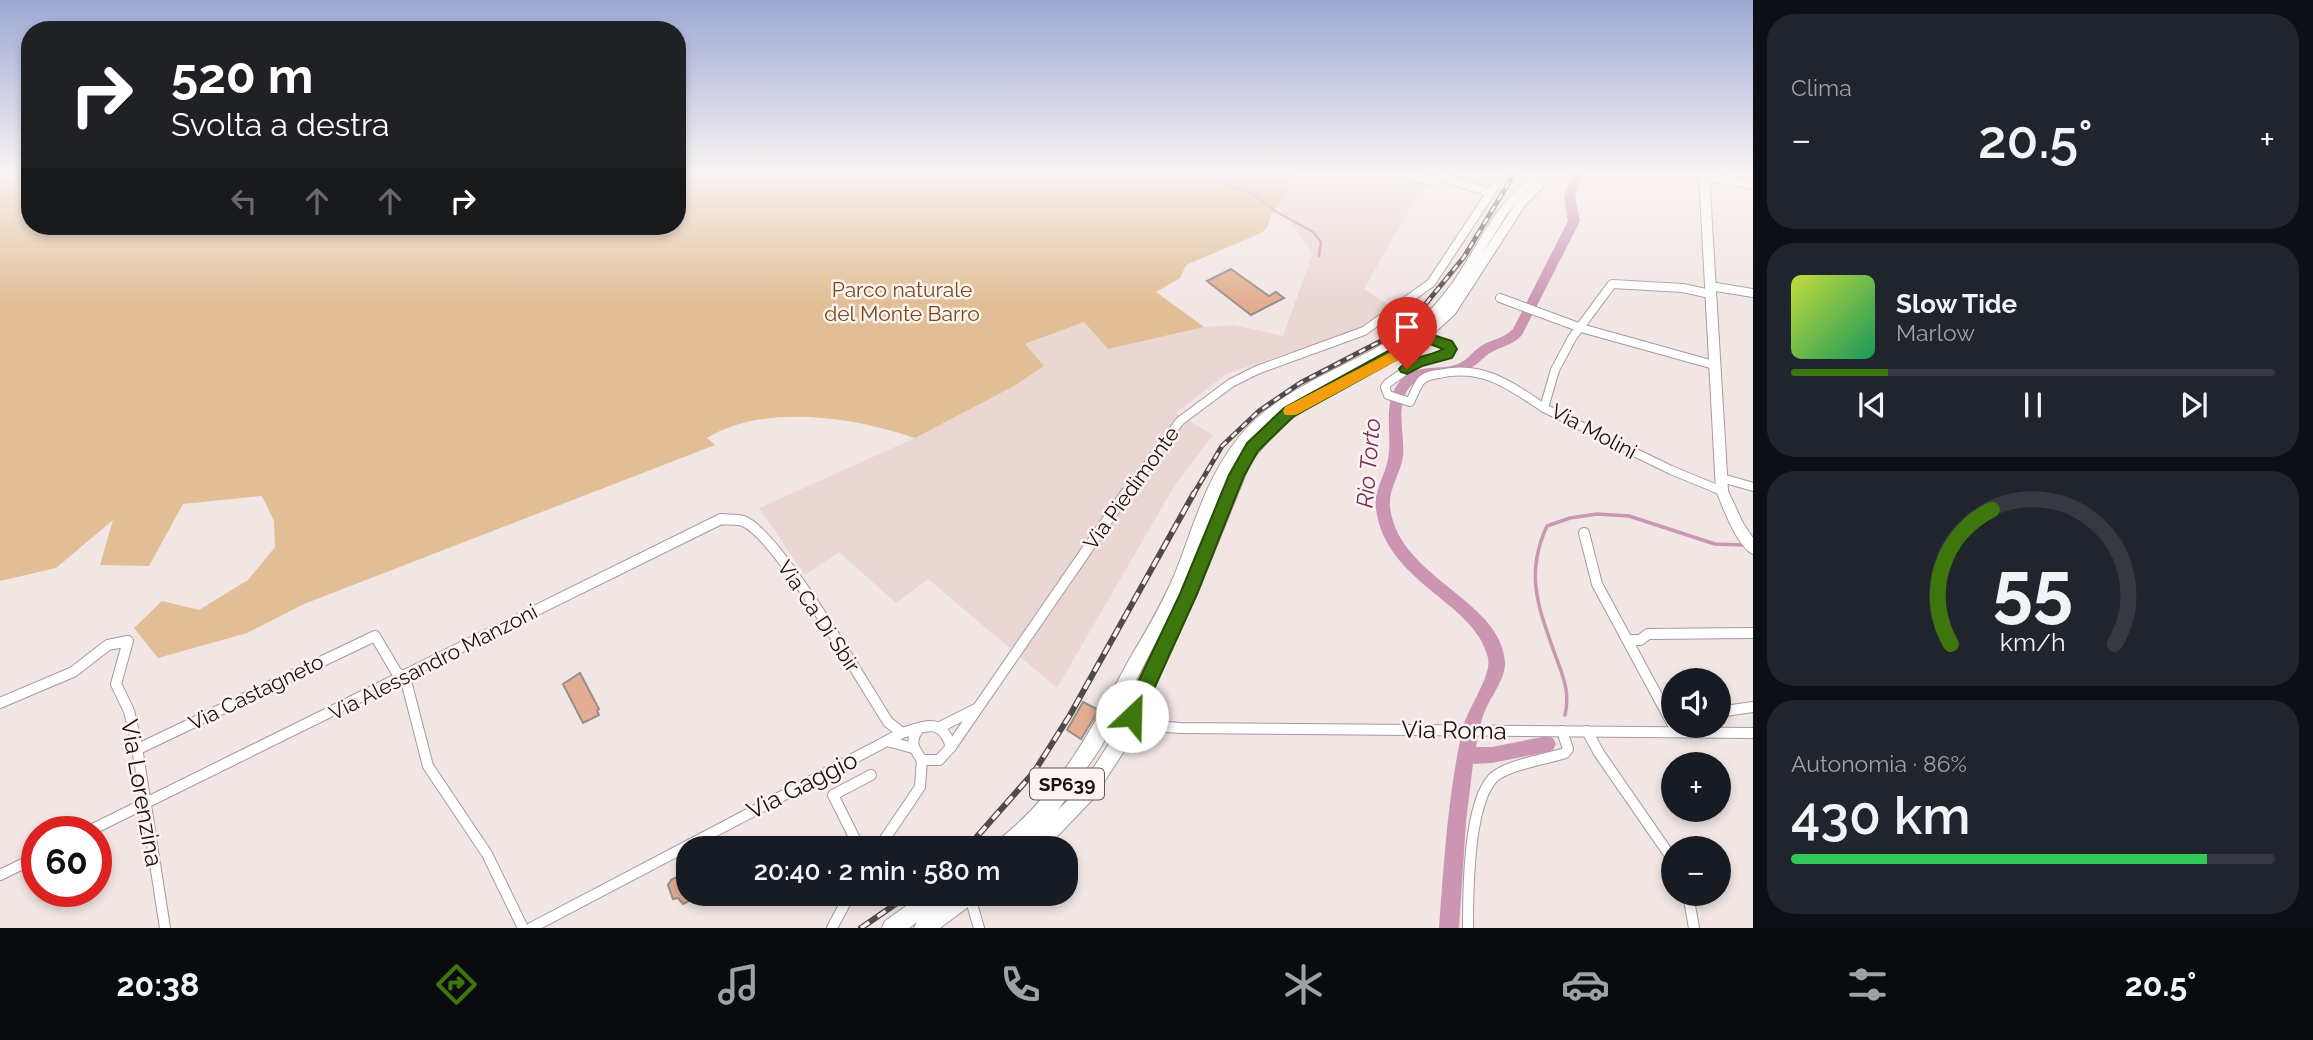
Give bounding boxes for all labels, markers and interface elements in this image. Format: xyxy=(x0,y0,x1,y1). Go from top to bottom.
text: 520 m xyxy=(171,47,313,104)
icon: right xyxy=(56,49,147,140)
text: Clima xyxy=(1791,74,1852,101)
text: Svolta a destra xyxy=(171,106,390,143)
text: 20.5° xyxy=(1978,109,2093,170)
text: − xyxy=(1791,117,1811,162)
text: + xyxy=(2259,117,2275,162)
icon: left xyxy=(225,182,263,220)
icon: ahead xyxy=(298,182,336,220)
icon: ahead xyxy=(371,182,409,220)
icon: right xyxy=(444,182,482,220)
park label: Parco naturale del Monte Barro xyxy=(824,277,980,326)
text: Slow Tide xyxy=(1896,289,2017,319)
pin xyxy=(1377,297,1437,369)
icon: arrive xyxy=(1388,308,1426,346)
text: Marlow xyxy=(1896,319,1975,346)
icon: previous xyxy=(1853,386,1891,424)
icon: pause xyxy=(2014,386,2052,424)
icon: next xyxy=(2175,386,2213,424)
street label: Via Molini xyxy=(1547,398,1641,464)
water label: Rio Torto xyxy=(1351,417,1385,509)
street label: Via Piedimonte xyxy=(1078,421,1184,555)
text: 55 xyxy=(1993,547,2073,632)
street label: Via Ca Di Sbir xyxy=(772,555,866,677)
street label: Via Alessandro Manzoni xyxy=(325,599,541,725)
text: km/h xyxy=(2000,627,2066,657)
street label: Via Castagneto xyxy=(185,649,327,735)
map controls xyxy=(1661,668,1731,906)
button: sound xyxy=(1661,668,1731,738)
position arrow xyxy=(1095,679,1169,753)
street label: Via Roma xyxy=(1401,715,1507,745)
street label: Via Lorenzina xyxy=(115,717,169,869)
street label: Via Gaggio xyxy=(742,745,862,825)
text: Autonomia · 86% xyxy=(1791,750,1967,777)
button: + xyxy=(1661,752,1731,822)
road number: SP639 xyxy=(1030,768,1104,800)
text: 430 km xyxy=(1791,785,1970,846)
speed limit sign: 60 xyxy=(21,816,112,907)
button: − xyxy=(1661,836,1731,906)
text: 20:40 · 2 min · 580 m xyxy=(754,856,1000,886)
icon: directions xyxy=(432,960,481,1009)
icon: music xyxy=(714,960,763,1009)
icon: phone xyxy=(996,960,1045,1009)
icon: climate xyxy=(1279,960,1328,1009)
icon: car xyxy=(1561,960,1610,1009)
icon: filters xyxy=(1843,960,1892,1009)
text: 20:38 xyxy=(117,966,199,1003)
text: 20.5° xyxy=(2125,966,2196,1003)

